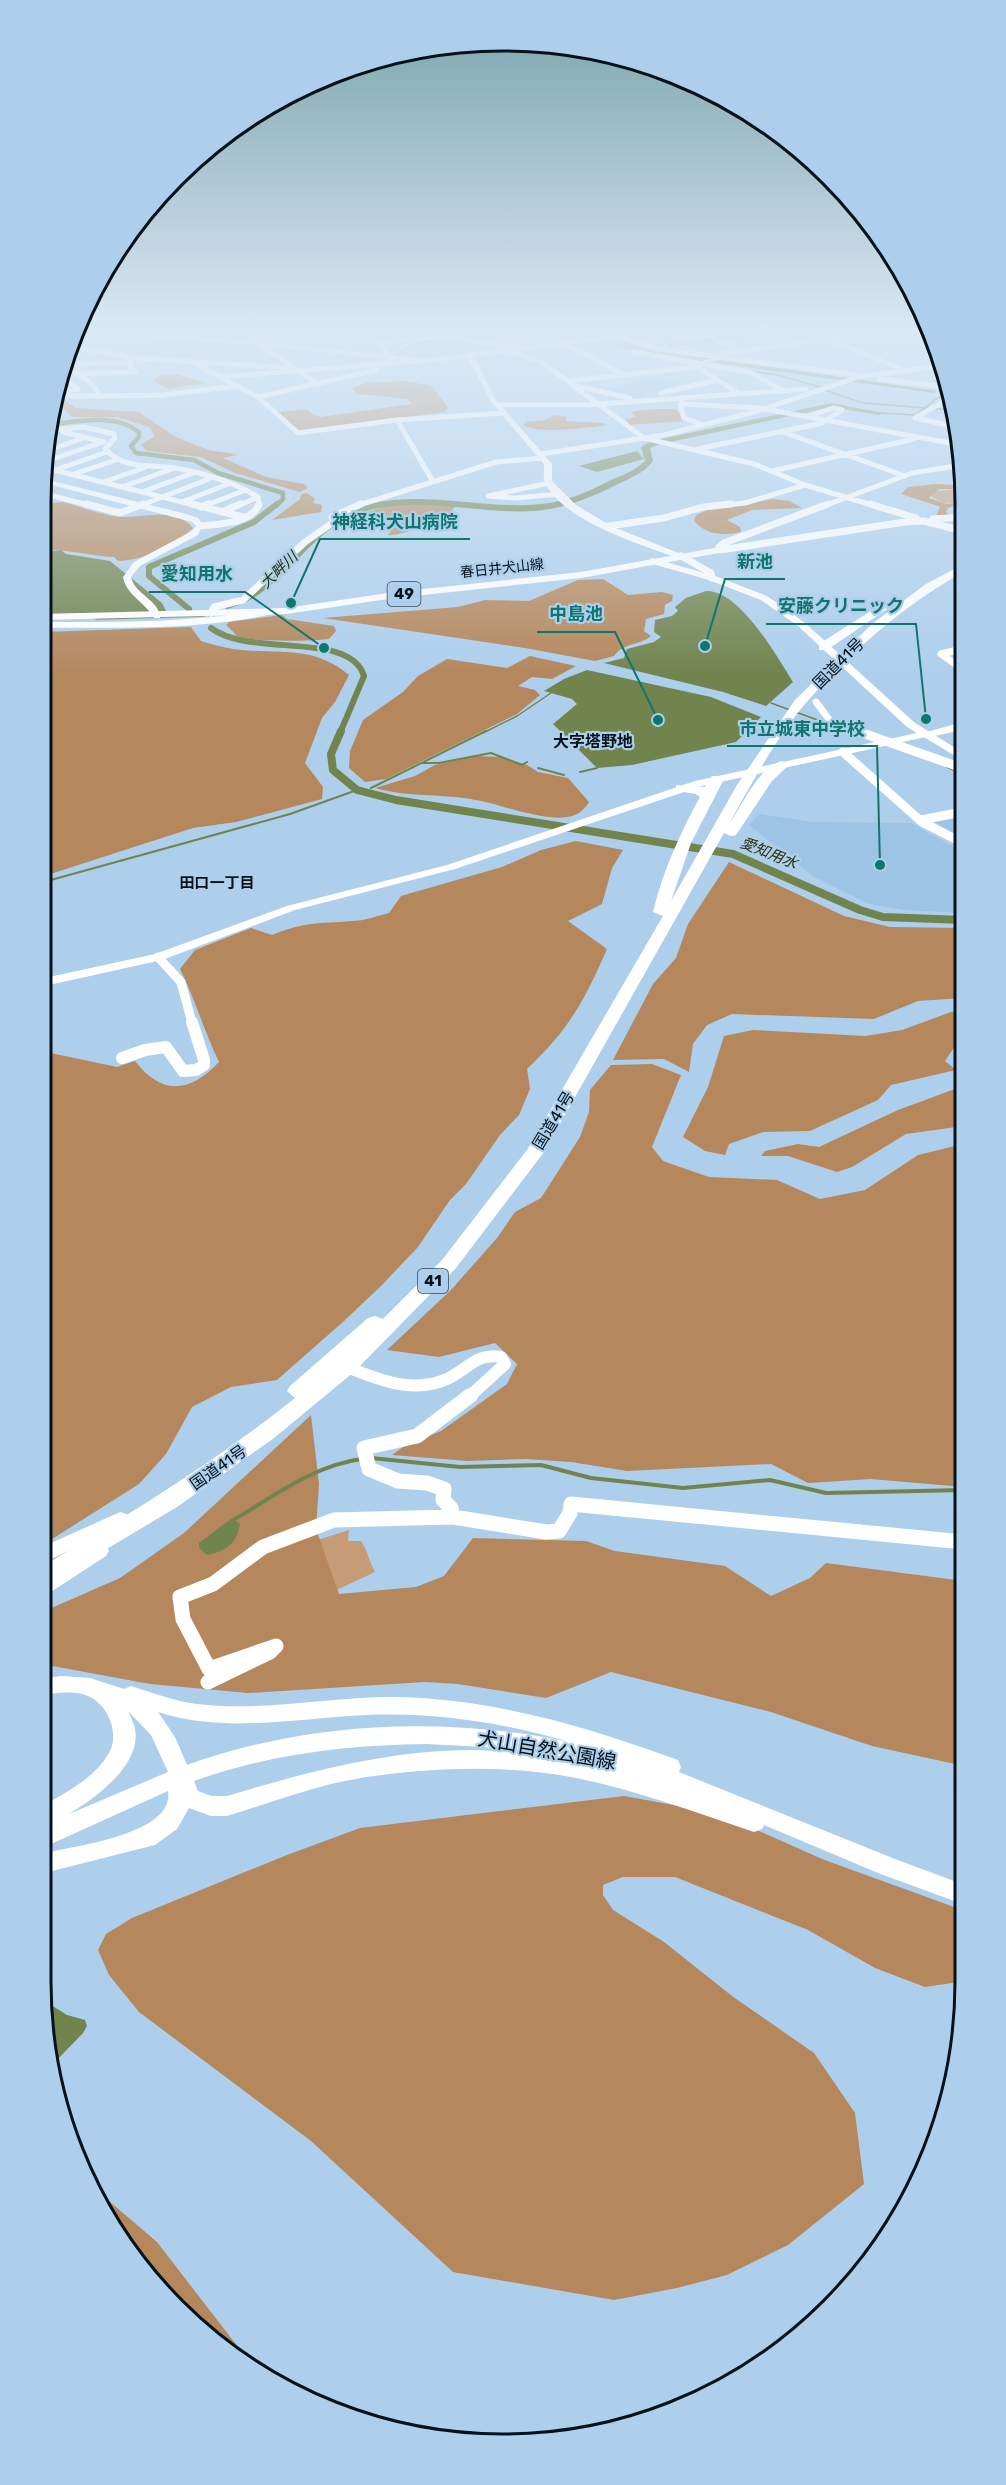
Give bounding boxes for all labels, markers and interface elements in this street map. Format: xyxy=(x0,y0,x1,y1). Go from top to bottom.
callout: 神経科犬山病院 xyxy=(320,503,470,539)
text: 神経科犬山病院 xyxy=(332,511,458,533)
callout: 新池 xyxy=(725,543,785,579)
water label: 大畔川 xyxy=(257,547,303,592)
text: 新池 xyxy=(737,551,773,573)
callout: 愛知用水 xyxy=(149,556,245,592)
street label: 春日井犬山線 xyxy=(459,556,545,581)
text: 愛知用水 xyxy=(161,563,233,585)
road number: 49 xyxy=(388,582,420,606)
callout: 安藤クリニック xyxy=(766,588,916,624)
text: 安藤クリニック xyxy=(778,595,904,617)
callout: 中島池 xyxy=(537,596,615,632)
text: 中島池 xyxy=(549,603,603,625)
street label: 国道41号 xyxy=(809,634,868,693)
callout: 市立城東中学校 xyxy=(727,710,877,746)
text: 市立城東中学校 xyxy=(739,718,865,740)
district label: 大字塔野地 xyxy=(553,732,633,751)
water label: 愛知用水 xyxy=(738,833,802,873)
district label: 田口一丁目 xyxy=(179,874,255,892)
street label: 国道41号 xyxy=(529,1088,578,1153)
road number: 41 xyxy=(418,1269,448,1293)
street label: 国道41号 xyxy=(186,1441,250,1494)
street label: 犬山自然公園線 xyxy=(476,1726,618,1774)

